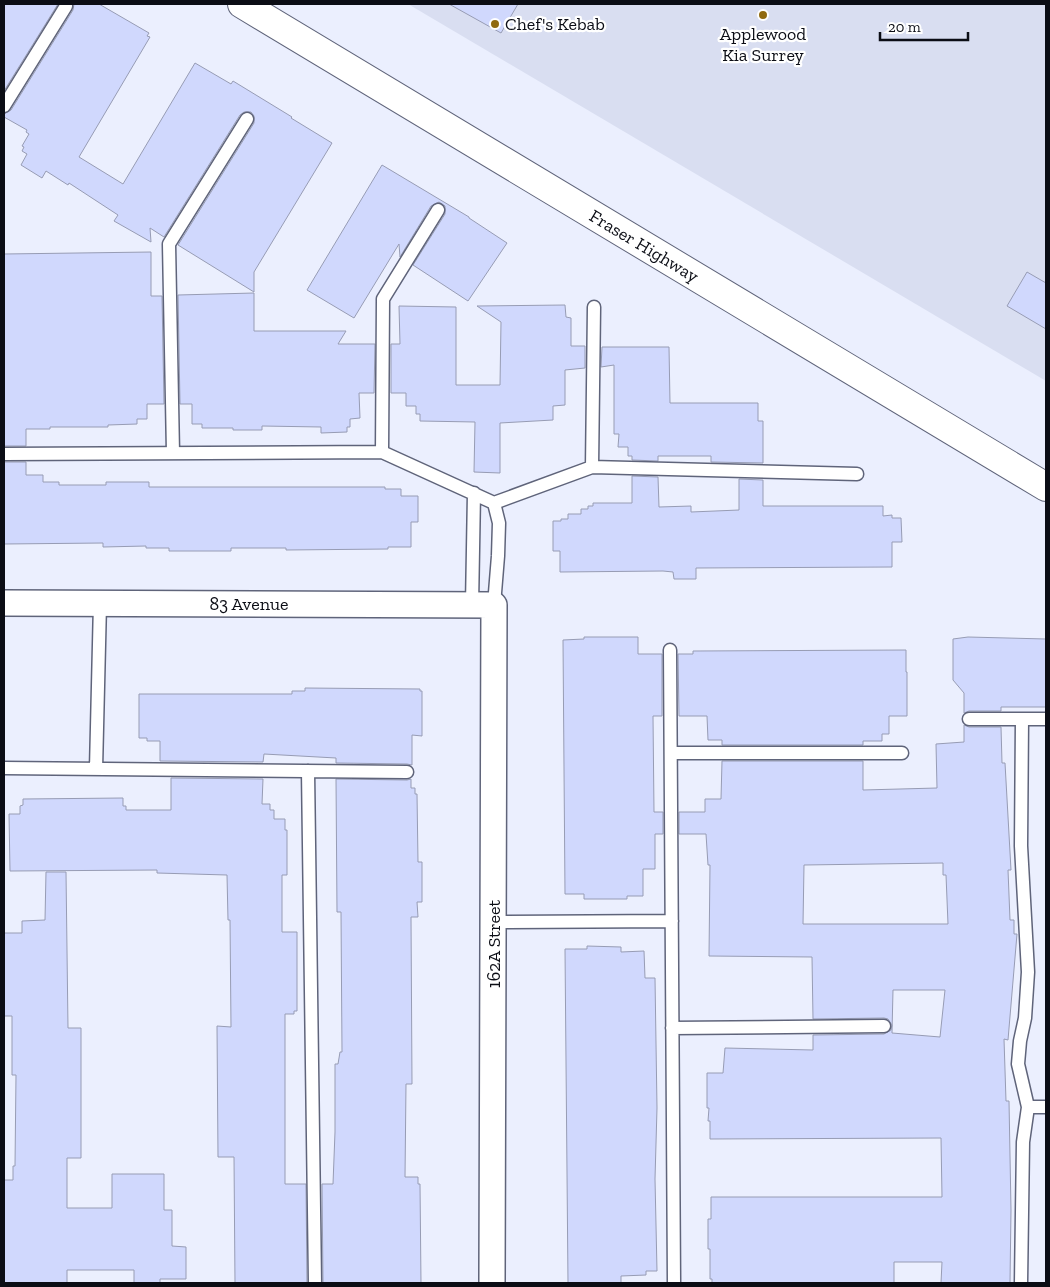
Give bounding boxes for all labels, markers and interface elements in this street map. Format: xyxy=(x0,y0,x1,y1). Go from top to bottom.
marker: Applewood Kia Surrey xyxy=(757,9,769,21)
scale bar xyxy=(880,10,968,42)
place label: Chef's Kebab xyxy=(505,13,605,35)
marker: Chef's Kebab xyxy=(489,18,501,30)
text: 20 m xyxy=(888,18,921,36)
place label: Applewood Kia Surrey xyxy=(720,23,806,66)
street label: Fraser Highway xyxy=(585,205,703,288)
street label: 83 Avenue xyxy=(209,593,289,615)
street label: 162A Street xyxy=(483,900,505,988)

